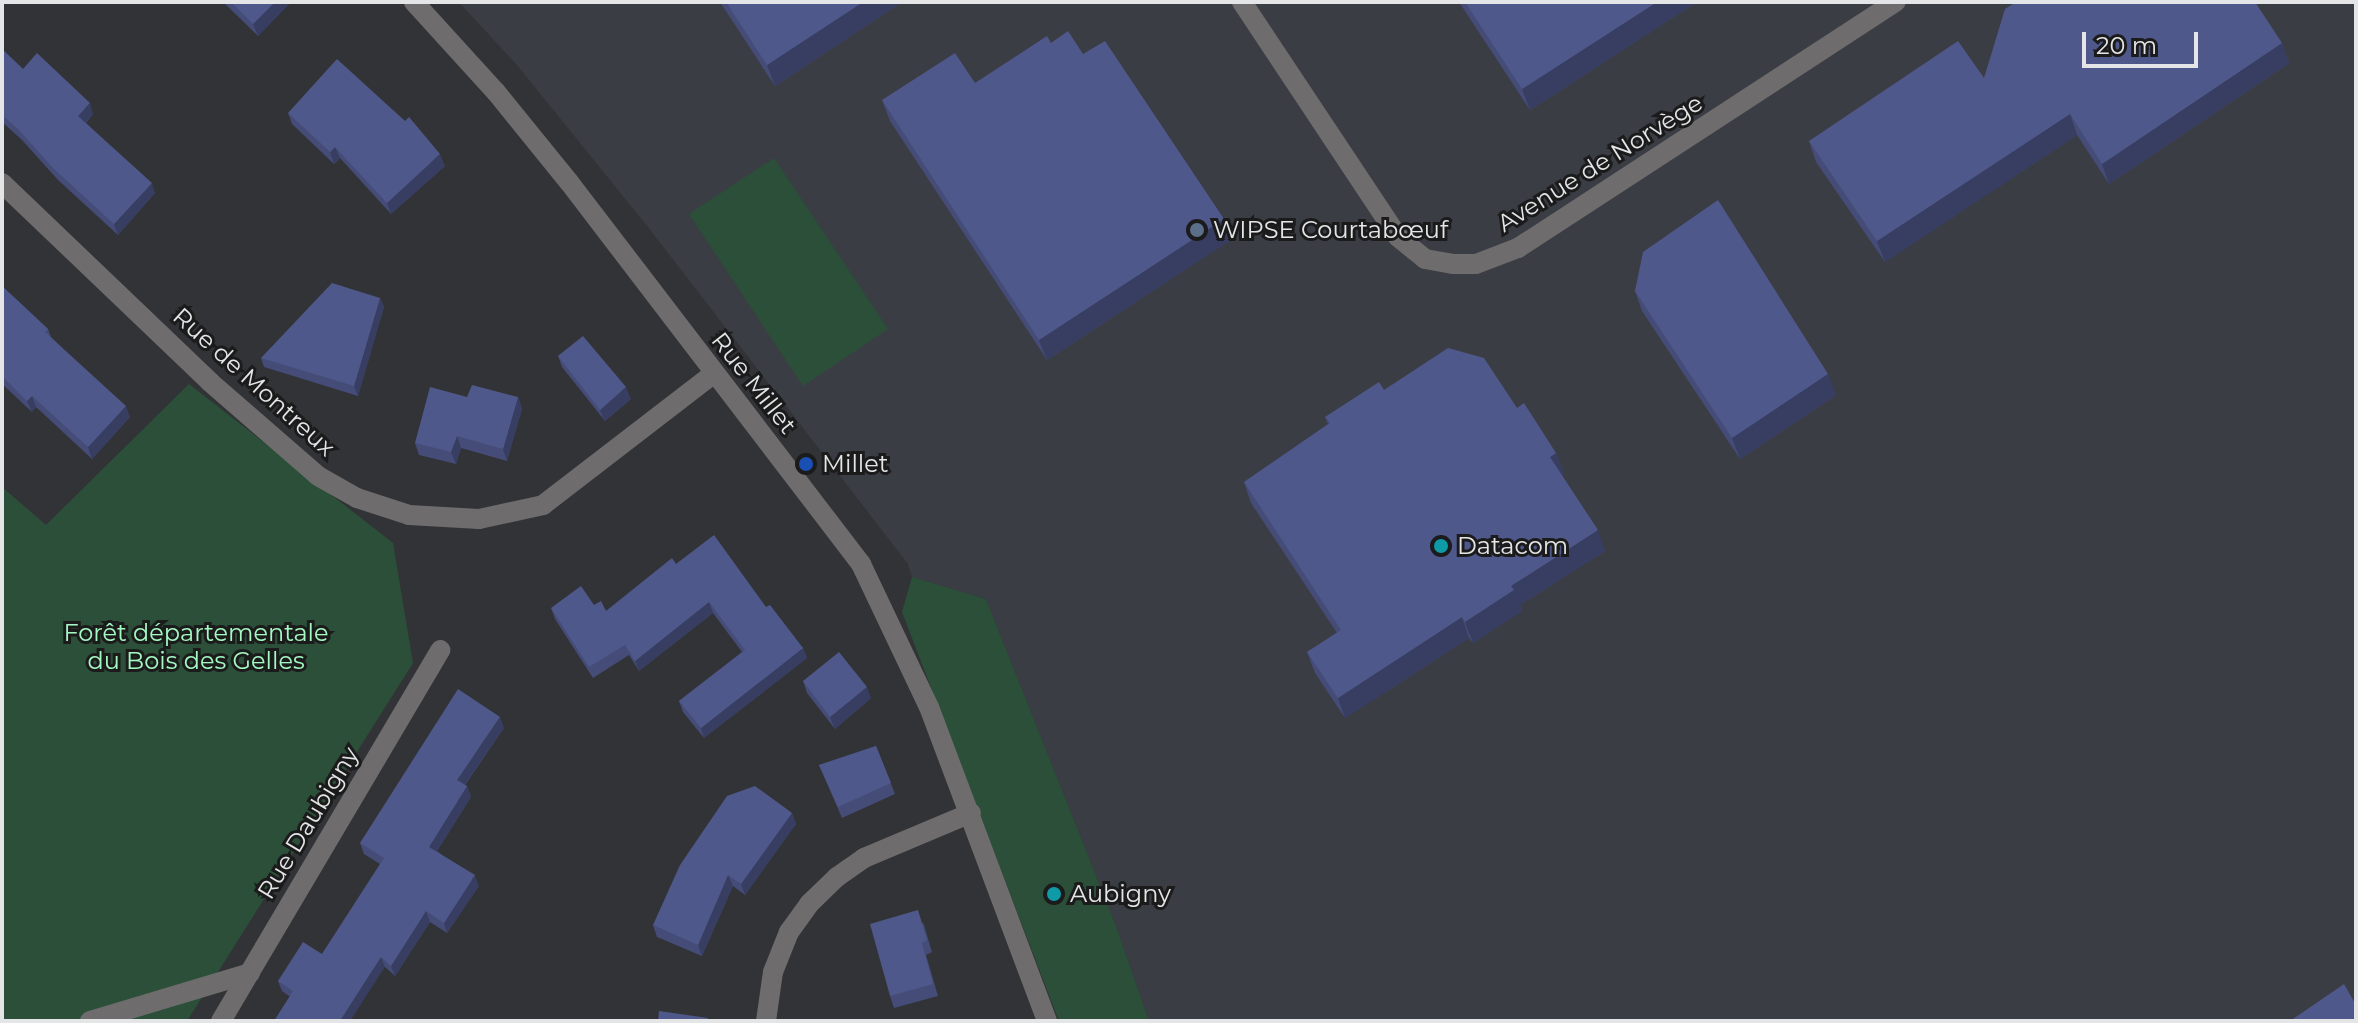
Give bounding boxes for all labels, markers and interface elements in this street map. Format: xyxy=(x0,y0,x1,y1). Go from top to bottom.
scale bar xyxy=(2086,16,2202,66)
text: 20 m xyxy=(2096,31,2157,60)
street label: Avenue de Norvège xyxy=(1492,88,1708,238)
place label: WIPSE Courtabœuf xyxy=(1213,216,1448,244)
marker: WIPSE Courtabœuf xyxy=(1188,221,1206,239)
street label: Rue de Montreux xyxy=(167,302,341,462)
street label: Rue Millet xyxy=(705,327,803,439)
place label: Millet xyxy=(822,450,889,478)
marker: Millet xyxy=(797,455,815,473)
place label: Datacom xyxy=(1457,532,1568,560)
marker: Datacom xyxy=(1432,537,1450,555)
park label: Forêt départementale du Bois des Gelles xyxy=(63,619,329,675)
street label: Rue Daubigny xyxy=(251,742,365,904)
place label: Aubigny xyxy=(1070,880,1171,908)
marker: Aubigny xyxy=(1045,885,1063,903)

